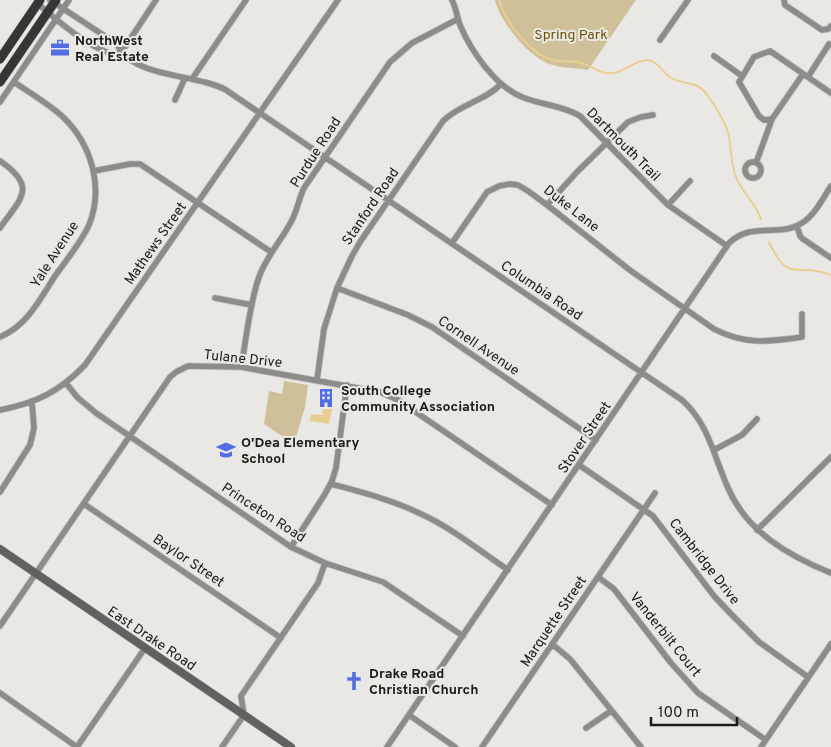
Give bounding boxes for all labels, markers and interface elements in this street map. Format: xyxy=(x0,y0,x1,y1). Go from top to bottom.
park label: Spring Park xyxy=(534,27,608,44)
place label: NorthWest Real Estate xyxy=(75,33,149,66)
office icon: NorthWest Real Estate xyxy=(49,37,71,59)
street label: Dartmouth Trail xyxy=(583,105,663,185)
street label: Purdue Road xyxy=(287,114,345,191)
street label: Stanford Road xyxy=(339,165,403,249)
street label: Duke Lane xyxy=(540,182,602,236)
street label: Mathews Street xyxy=(121,199,191,288)
street label: Yale Avenue xyxy=(27,218,83,291)
street label: Columbia Road xyxy=(497,258,585,325)
street label: Cornell Avenue xyxy=(434,313,522,380)
street label: Tulane Drive xyxy=(203,347,283,372)
place label: South College Community Association xyxy=(341,383,495,416)
building icon: South College Community Association xyxy=(315,387,337,409)
street label: Stover Street xyxy=(555,399,616,477)
place label: O'Dea Elementary School xyxy=(241,435,359,468)
school or university icon: O'Dea Elementary School xyxy=(215,439,237,461)
street label: Princeton Road xyxy=(218,480,308,547)
street label: Cambridge Drive xyxy=(665,515,743,608)
street label: Baylor Street xyxy=(149,531,227,591)
street label: Marquette Street xyxy=(518,573,591,671)
street label: Vanderbilt Court xyxy=(625,589,704,681)
street label: East Drake Road xyxy=(104,603,199,675)
place label: Drake Road Christian Church xyxy=(369,666,478,699)
church icon: Drake Road Christian Church xyxy=(343,670,365,692)
scale bar xyxy=(651,694,737,726)
text: 100 m xyxy=(658,704,699,723)

